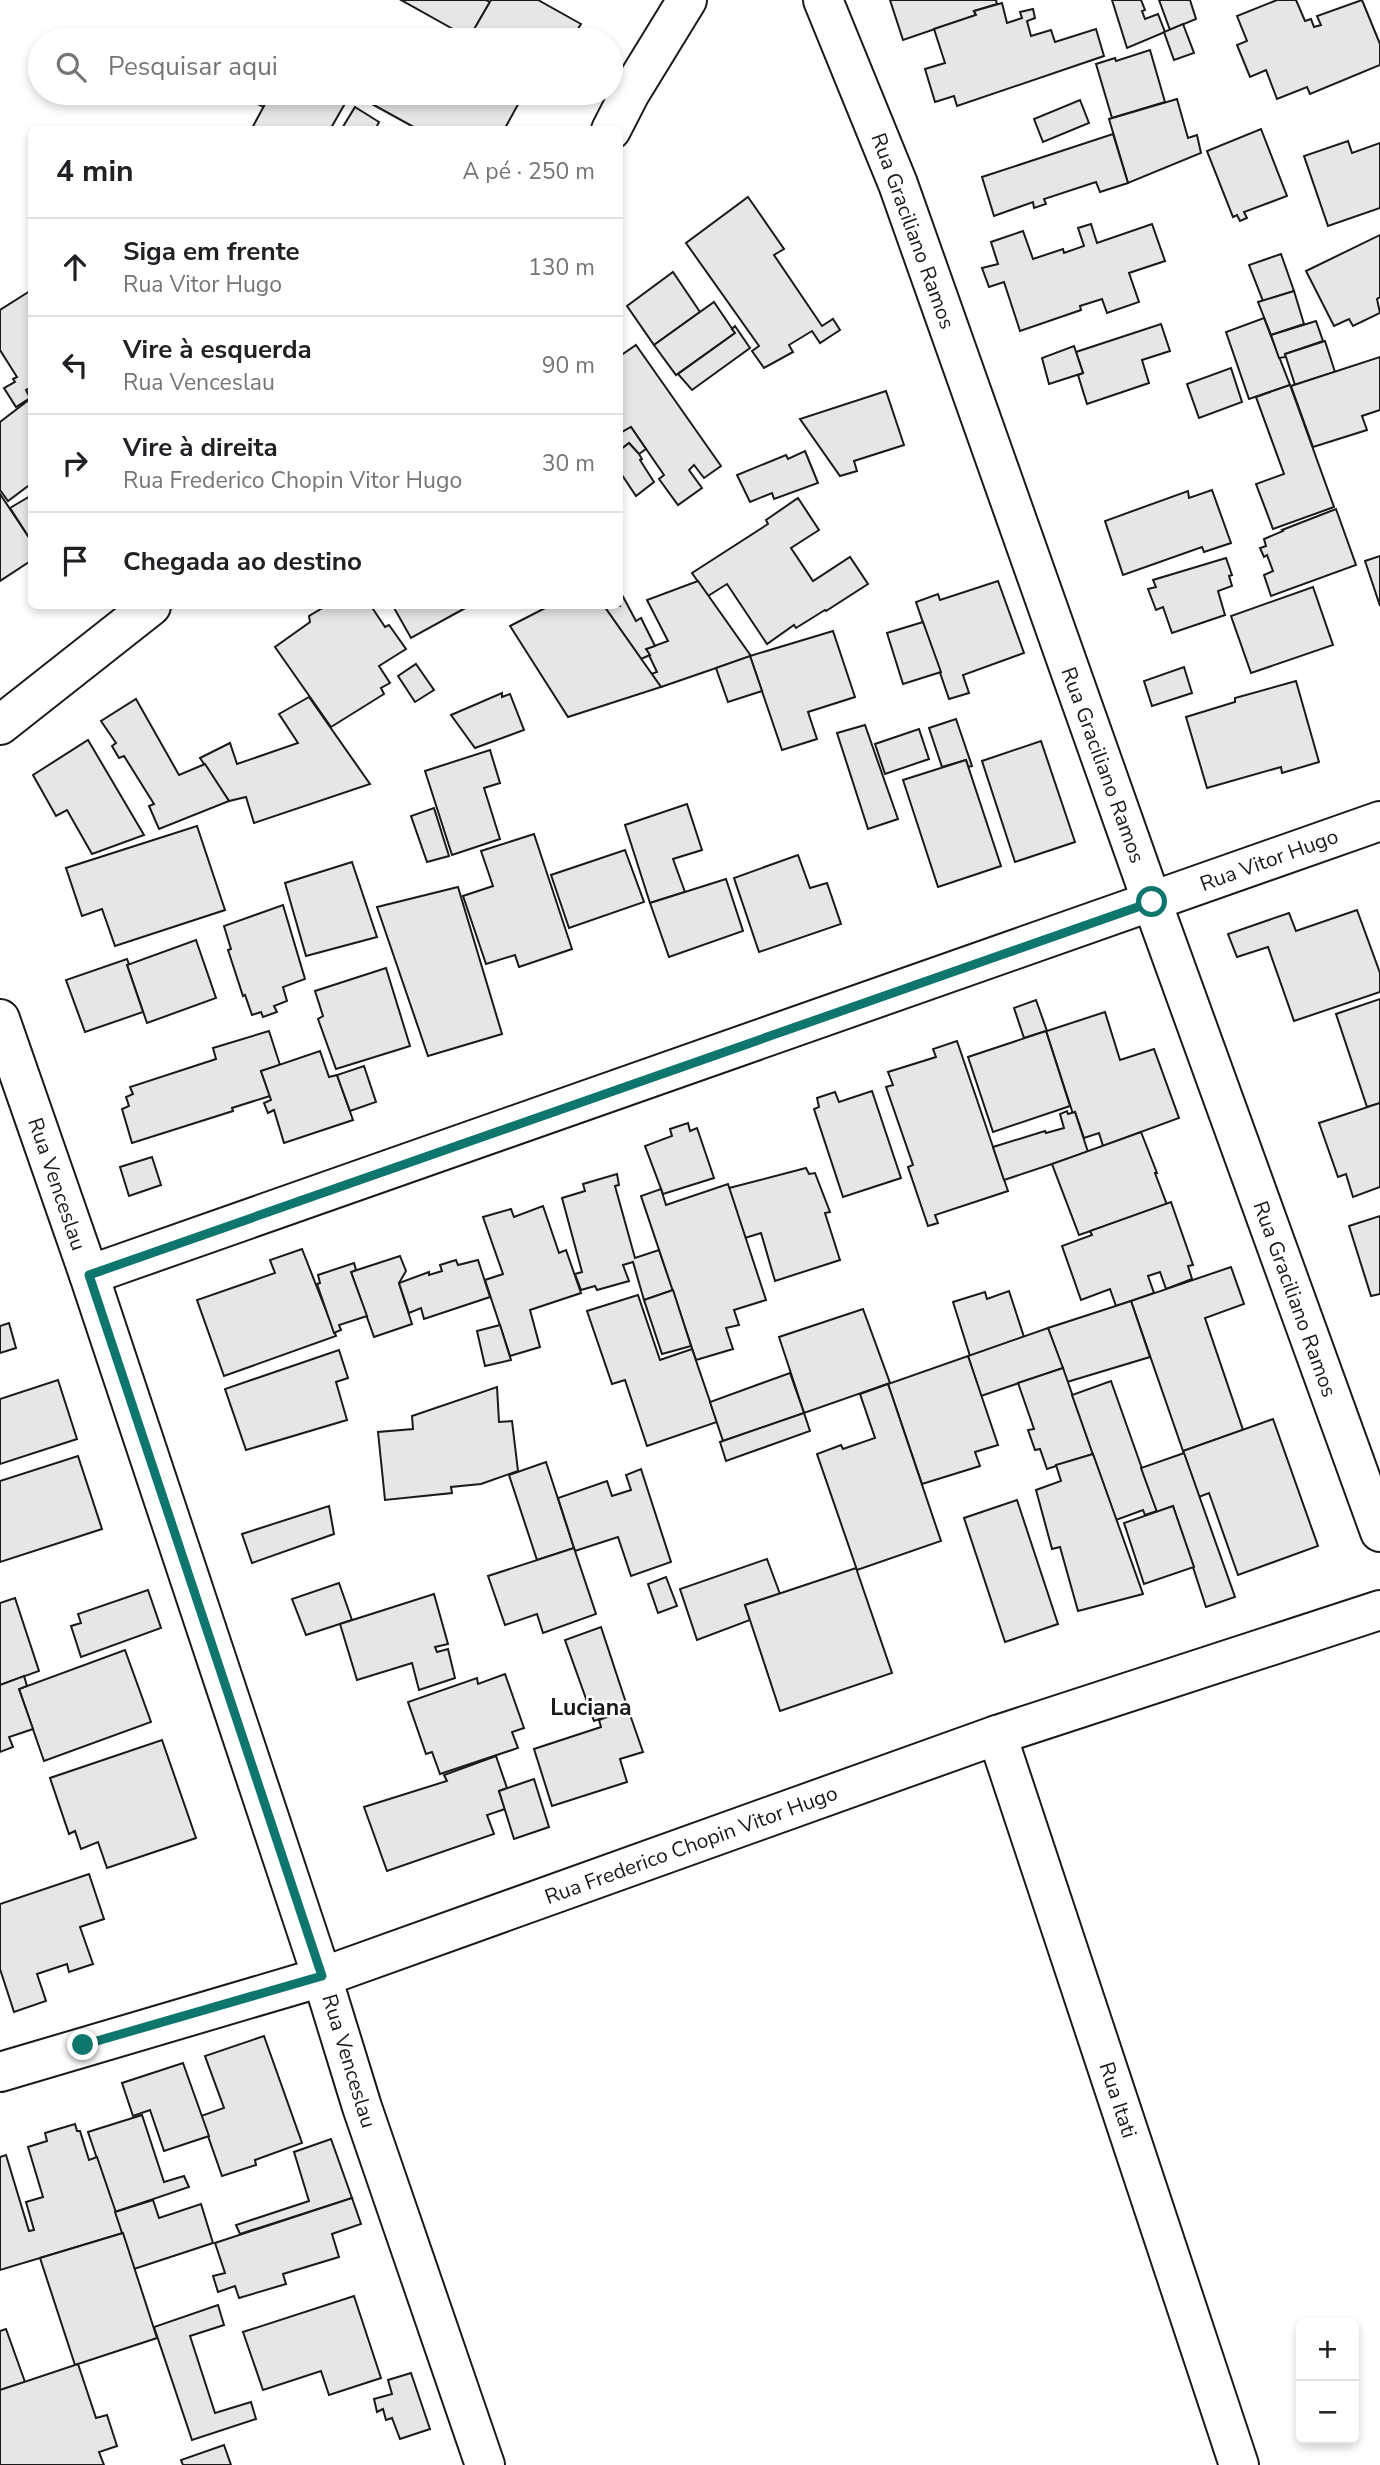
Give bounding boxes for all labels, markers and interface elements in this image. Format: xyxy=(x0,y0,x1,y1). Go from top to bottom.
search box xyxy=(28,28,623,105)
icon: search xyxy=(52,48,90,86)
text: Pesquisar aqui xyxy=(108,49,278,84)
street label: Rua Graciliano Ramos xyxy=(864,129,962,333)
text: 4 min xyxy=(56,151,134,192)
text: A pé · 250 m xyxy=(463,156,595,187)
text: Siga em frente xyxy=(123,234,300,269)
icon: ahead xyxy=(56,248,94,286)
text: 130 m xyxy=(528,252,595,283)
text: Rua Vitor Hugo xyxy=(123,269,282,300)
text: Vire à esquerda xyxy=(123,332,312,367)
icon: left xyxy=(56,346,94,384)
text: 90 m xyxy=(542,350,595,381)
text: Rua Venceslau xyxy=(123,367,275,398)
text: Vire à direita xyxy=(123,430,278,465)
icon: right xyxy=(56,444,94,482)
text: 30 m xyxy=(542,448,595,479)
text: Rua Frederico Chopin Vitor Hugo xyxy=(123,465,462,496)
icon: arrive xyxy=(56,542,94,580)
text: Chegada ao destino xyxy=(123,544,362,579)
street label: Rua Graciliano Ramos xyxy=(1054,663,1152,867)
street label: Rua Vitor Hugo xyxy=(1196,822,1342,898)
route start xyxy=(1136,886,1167,917)
street label: Rua Venceslau xyxy=(21,1114,93,1254)
street label: Rua Graciliano Ramos xyxy=(1246,1197,1344,1401)
district label: Luciana xyxy=(550,1692,632,1723)
street label: Rua Frederico Chopin Vitor Hugo xyxy=(541,1779,841,1911)
street label: Rua Venceslau xyxy=(315,1991,383,2131)
route end xyxy=(67,2029,98,2060)
street label: Rua Itati xyxy=(1093,2058,1143,2142)
map controls xyxy=(1296,2318,1359,2444)
button: + xyxy=(1296,2318,1359,2381)
button: − xyxy=(1296,2381,1359,2444)

